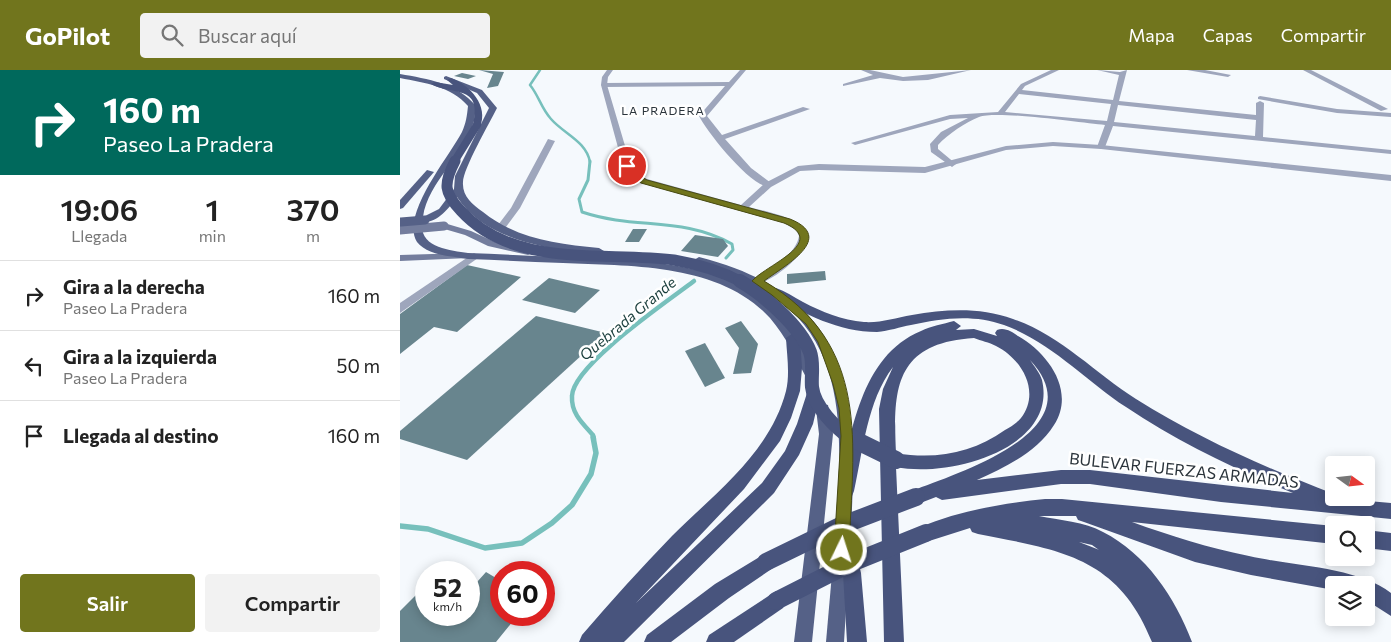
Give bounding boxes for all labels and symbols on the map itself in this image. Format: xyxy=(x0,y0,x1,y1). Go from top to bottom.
district label: LA PRADERA xyxy=(621,103,705,117)
pin xyxy=(606,145,648,187)
water label: Quebrada Grande xyxy=(575,273,679,364)
street label: BULEVAR FUERZAS ARMADAS xyxy=(1068,448,1300,491)
north arrow xyxy=(1325,456,1375,506)
position arrow xyxy=(815,523,867,575)
speed limit sign: 60 xyxy=(490,561,555,626)

